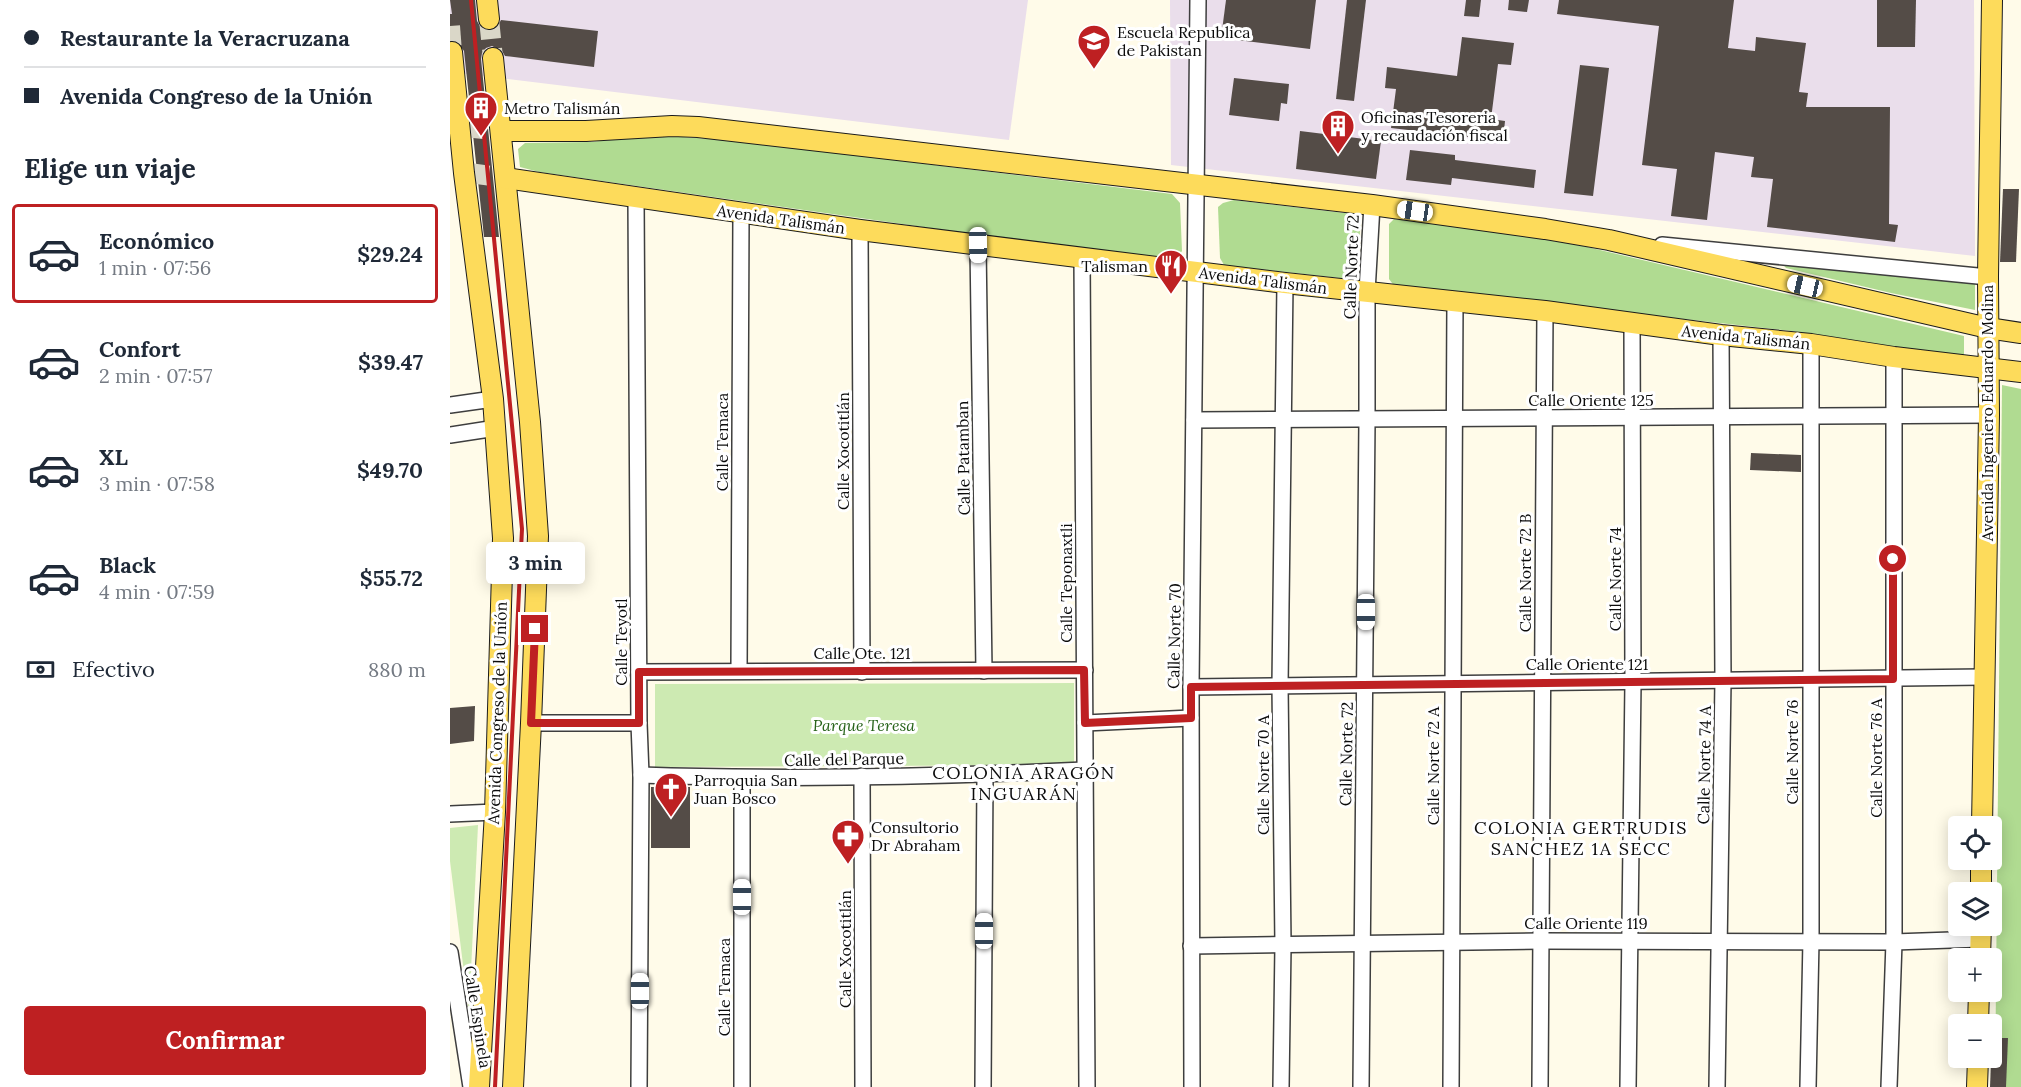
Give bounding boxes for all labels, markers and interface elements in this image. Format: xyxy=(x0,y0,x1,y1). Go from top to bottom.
place label: Escuela Republica de Pakistan xyxy=(1117,22,1251,60)
school or university icon: Escuela Republica de Pakistan xyxy=(1076,23,1112,70)
text: Restaurante la Veracruzana xyxy=(60,24,350,52)
text: Avenida Congreso de la Unión xyxy=(60,82,372,110)
building icon: Metro Talismán xyxy=(463,90,499,137)
place label: Metro Talismán xyxy=(504,98,621,118)
place label: Oficinas Tesoreria y recaudación fiscal xyxy=(1361,107,1508,145)
building icon: Oficinas Tesoreria y recaudación fiscal xyxy=(1320,108,1356,155)
text: Elige un viaje xyxy=(24,151,196,185)
street label: Avenida Talismán xyxy=(715,200,847,238)
car xyxy=(1396,200,1434,222)
street label: Calle Norte 72 xyxy=(1339,214,1363,320)
icon: car xyxy=(27,227,81,281)
text: Económico xyxy=(99,227,214,255)
car xyxy=(969,227,987,263)
text: $29.24 xyxy=(357,240,423,268)
restaurant icon: Talisman xyxy=(1153,248,1189,295)
text: 1 min · 07:56 xyxy=(99,255,211,280)
place label: Talisman xyxy=(1081,256,1148,276)
street label: Avenida Talismán xyxy=(1197,262,1329,298)
car xyxy=(1785,273,1825,299)
street label: Avenida Ingeniero Eduardo Molina xyxy=(1977,285,1997,542)
street label: Avenida Talismán xyxy=(1680,320,1812,354)
icon: car xyxy=(27,335,81,389)
text: Confort xyxy=(99,335,181,363)
text: $39.47 xyxy=(358,348,423,376)
text: 2 min · 07:57 xyxy=(99,363,212,388)
street label: Calle Oriente 125 xyxy=(1528,390,1654,410)
street label: Calle Xocotitlán xyxy=(833,392,853,510)
street label: Calle Temaca xyxy=(712,393,732,491)
street label: Calle Patamban xyxy=(952,400,974,516)
icon: car xyxy=(27,443,81,497)
text: XL xyxy=(99,443,128,471)
text: $49.70 xyxy=(357,456,423,484)
text: 3 min · 07:58 xyxy=(99,471,215,496)
street label: Calle Norte 72 B xyxy=(1515,514,1535,632)
street label: Calle Teponaxtli xyxy=(1056,523,1076,643)
street label: Calle Norte 74 xyxy=(1605,526,1625,631)
callout: 3 min xyxy=(486,542,584,584)
route start xyxy=(1879,545,1906,572)
text: 3 min xyxy=(508,550,563,575)
icon: car xyxy=(27,551,81,605)
text: Black xyxy=(99,551,156,579)
text: $55.72 xyxy=(360,564,423,592)
text: 4 min · 07:59 xyxy=(99,579,215,604)
street label: Calle Norte 70 xyxy=(1163,583,1185,689)
car xyxy=(1357,594,1375,630)
street label: Calle Teyotl xyxy=(611,598,631,686)
street label: Avenida Congreso de la Unión xyxy=(483,601,511,826)
route end xyxy=(521,615,548,642)
street label: Calle Ote. 121 xyxy=(814,643,911,663)
icon: cash xyxy=(24,653,57,686)
street label: Calle Oriente 121 xyxy=(1526,654,1649,674)
text: Efectivo xyxy=(72,655,155,683)
text: 880 m xyxy=(368,657,426,682)
street label: Calle Norte 76 A xyxy=(1866,697,1886,818)
street label: Calle Norte 76 xyxy=(1782,699,1802,805)
street label: Calle Norte 72 xyxy=(1335,702,1357,806)
street label: Calle Norte 74 A xyxy=(1693,705,1715,824)
street label: Calle Norte 72 A xyxy=(1423,706,1443,825)
street label: Calle Norte 70 A xyxy=(1253,714,1273,835)
park label: Parque Teresa xyxy=(813,715,915,735)
street label: Calle del Parque xyxy=(784,748,904,770)
district label: COLONIA ARAGÓN INGUARÁN xyxy=(932,761,1116,805)
place label: Parroquia San Juan Bosco xyxy=(693,770,798,808)
church icon: Parroquia San Juan Bosco xyxy=(653,771,689,818)
district label: COLONIA GERTRUDIS SANCHEZ 1A SECC xyxy=(1474,816,1688,860)
map controls xyxy=(1948,816,2002,1068)
button: locate xyxy=(1948,816,2002,870)
place label: Consultorio Dr Abraham xyxy=(871,817,961,855)
pharmacy icon: Consultorio Dr Abraham xyxy=(830,818,866,865)
car xyxy=(733,879,751,915)
button: layers xyxy=(1948,882,2002,936)
street label: Calle Xocotitlán xyxy=(835,890,855,1008)
car xyxy=(975,913,993,949)
street label: Calle Oriente 119 xyxy=(1524,913,1648,933)
street label: Calle Temaca xyxy=(714,938,734,1036)
button: + xyxy=(1948,948,2002,1002)
street label: Calle Espinela xyxy=(460,964,496,1070)
car xyxy=(631,973,649,1009)
button: Confirmar xyxy=(24,1006,426,1075)
button: − xyxy=(1948,1014,2002,1068)

